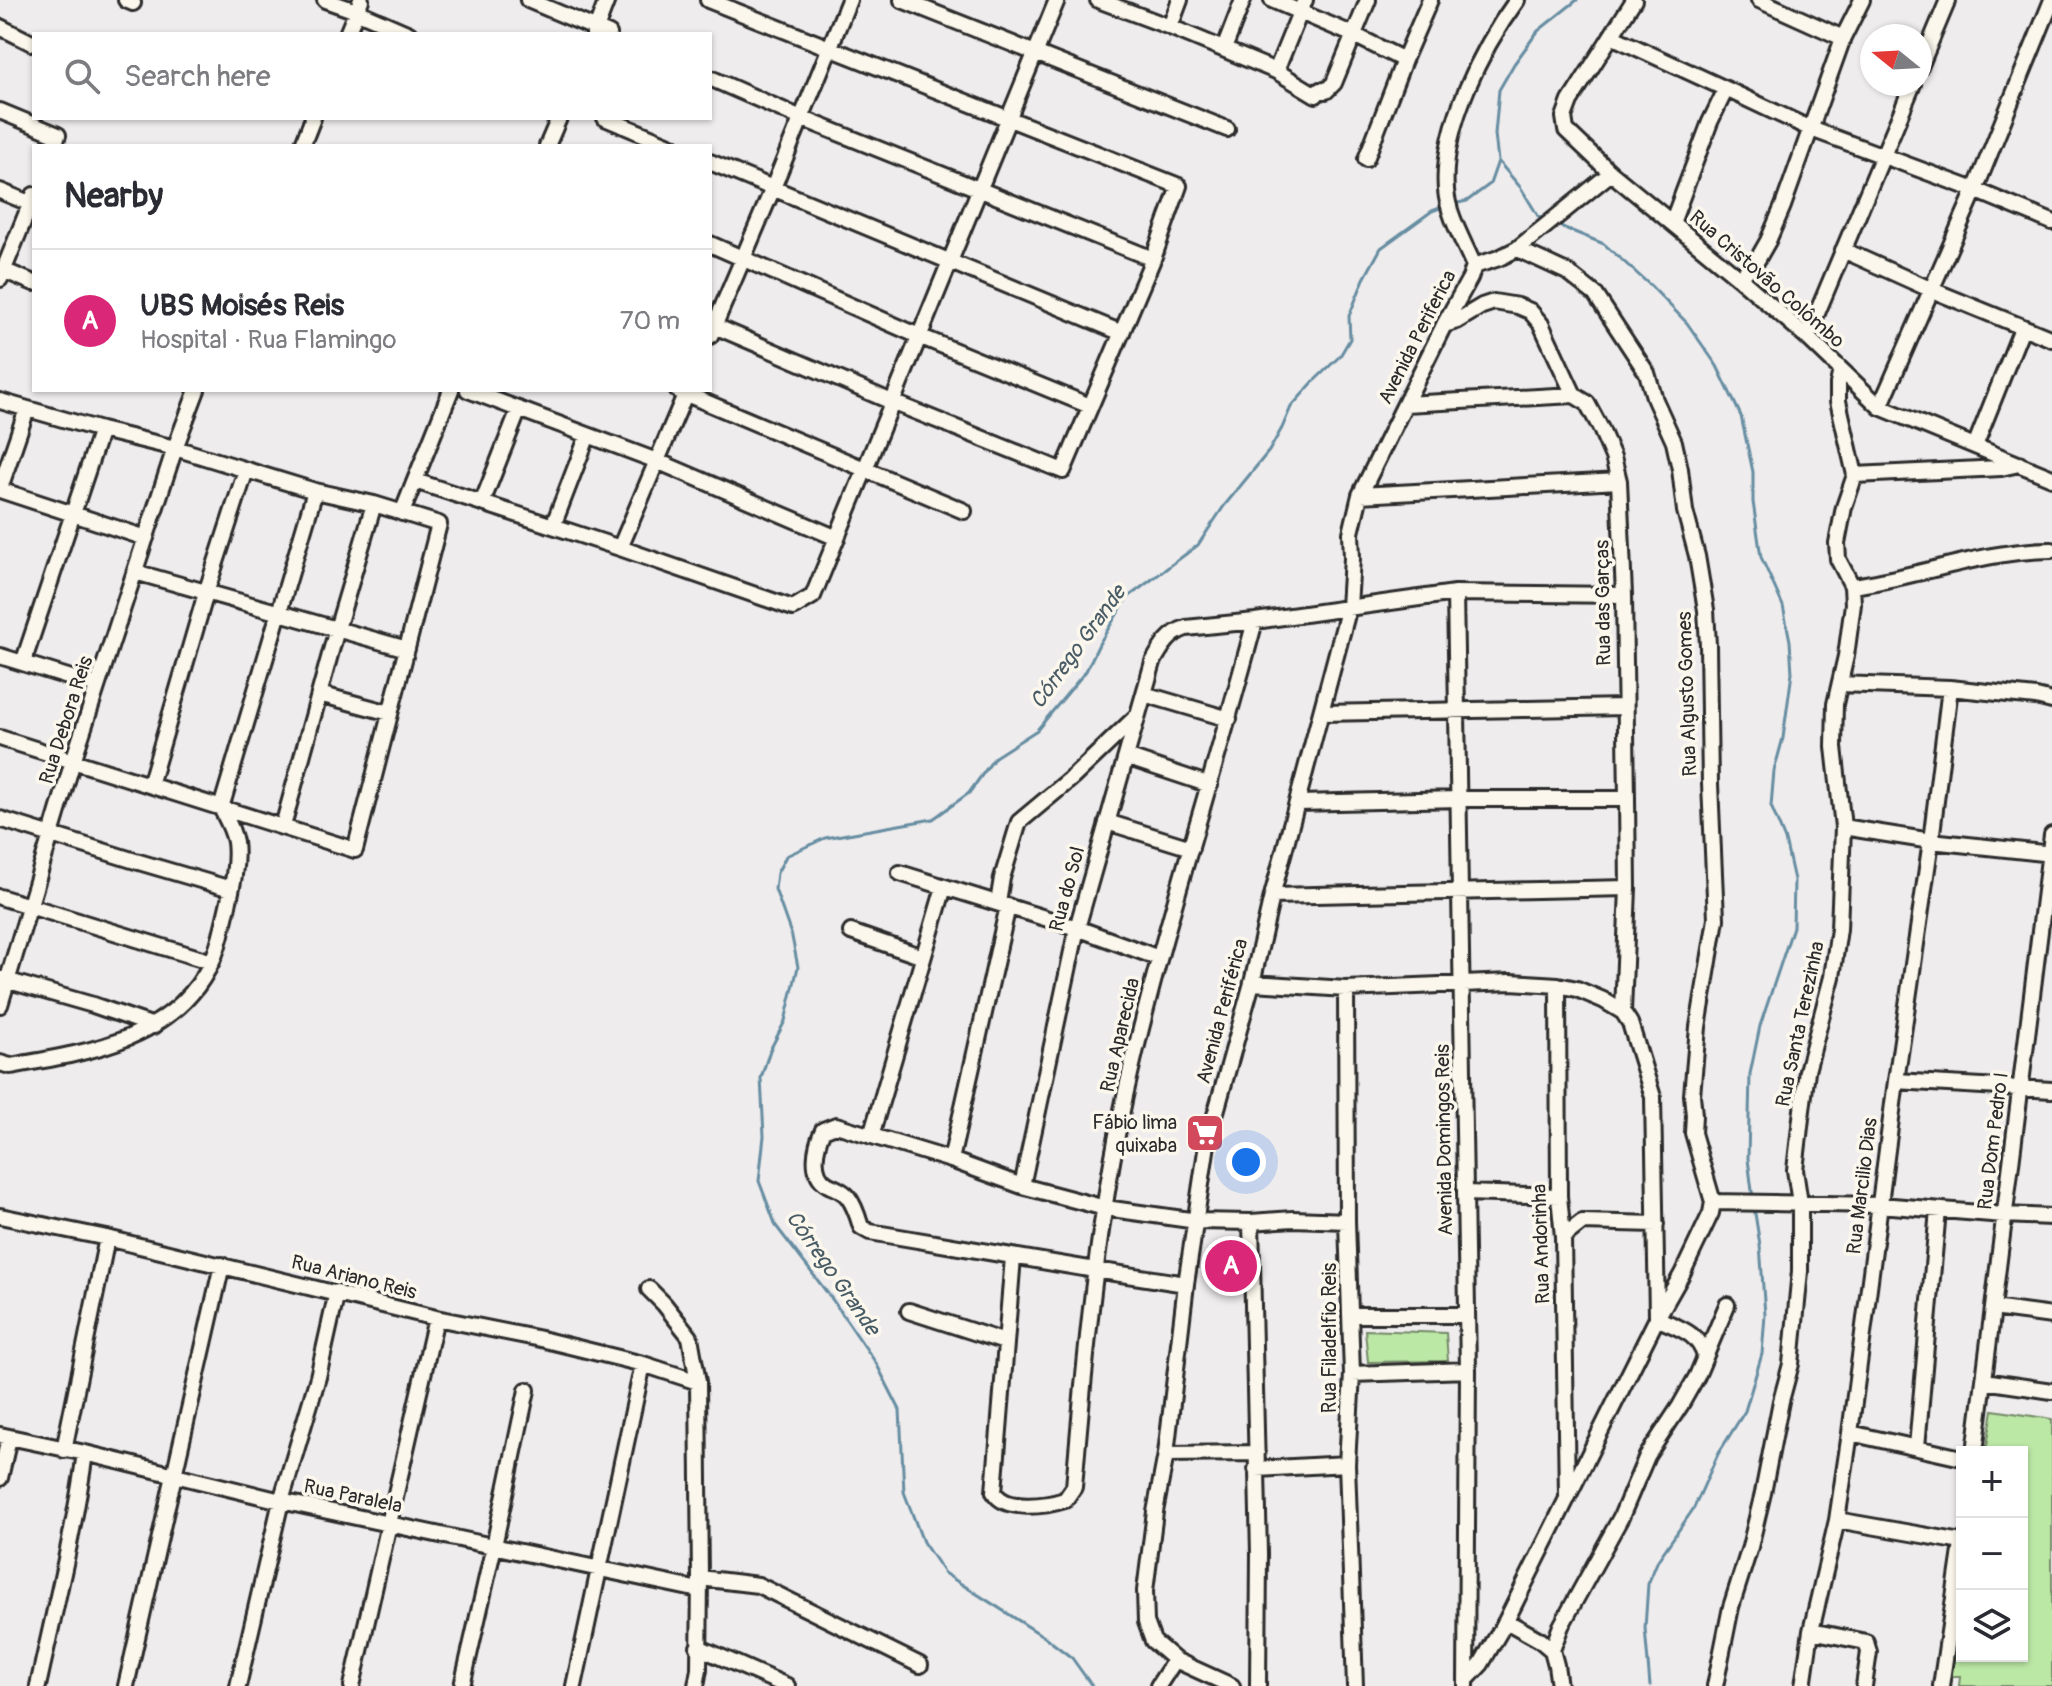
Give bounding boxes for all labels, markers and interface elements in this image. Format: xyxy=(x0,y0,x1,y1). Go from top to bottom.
north arrow xyxy=(1860,24,1932,96)
search box xyxy=(32,32,712,120)
icon: search xyxy=(60,54,104,98)
text: Search here xyxy=(124,58,271,95)
text: Nearby xyxy=(64,175,163,218)
street label: Rua Cristovão Colômbo xyxy=(1684,205,1850,353)
street label: Avenida Periferica xyxy=(1372,266,1462,408)
text: UBS Moisés Reis xyxy=(140,287,344,324)
text: A xyxy=(82,305,98,337)
text: 70 m xyxy=(620,305,680,337)
text: Hospital · Rua Flamingo xyxy=(140,324,396,356)
street label: Rua das Garças xyxy=(1589,540,1617,666)
water label: Córrego Grande xyxy=(1024,578,1133,714)
street label: Rua Algusto Gomes xyxy=(1672,611,1702,777)
street label: Rua Debora Reis xyxy=(34,653,98,787)
street label: Rua do Sol xyxy=(1044,844,1090,934)
street label: Avenida Periférica xyxy=(1191,936,1253,1086)
street label: Rua Santa Terezinha xyxy=(1770,939,1830,1109)
street label: Rua Aparecida xyxy=(1095,975,1145,1095)
street label: Avenida Domingos Reis xyxy=(1430,1044,1458,1236)
street label: Rua Dom Pedro I xyxy=(1972,1071,2014,1211)
place label: Fábio lima quixaba xyxy=(1092,1110,1177,1158)
supermarket icon: Fábio lima quixaba xyxy=(1184,1112,1226,1154)
street label: Rua Marcilio Dias xyxy=(1841,1116,1883,1256)
your location xyxy=(1226,1142,1266,1182)
street label: Rua Andorinha xyxy=(1526,1183,1556,1305)
water label: Córrego Grande xyxy=(780,1205,887,1342)
pin: A xyxy=(1205,1236,1257,1296)
street label: Rua Ariano Reis xyxy=(289,1249,419,1305)
street label: Rua Filadelfio Reis xyxy=(1317,1263,1342,1413)
map controls xyxy=(1956,1446,2028,1662)
button: + xyxy=(1956,1446,2028,1518)
street label: Rua Paralela xyxy=(302,1473,404,1519)
button: − xyxy=(1956,1518,2028,1590)
button: layers xyxy=(1956,1590,2028,1662)

